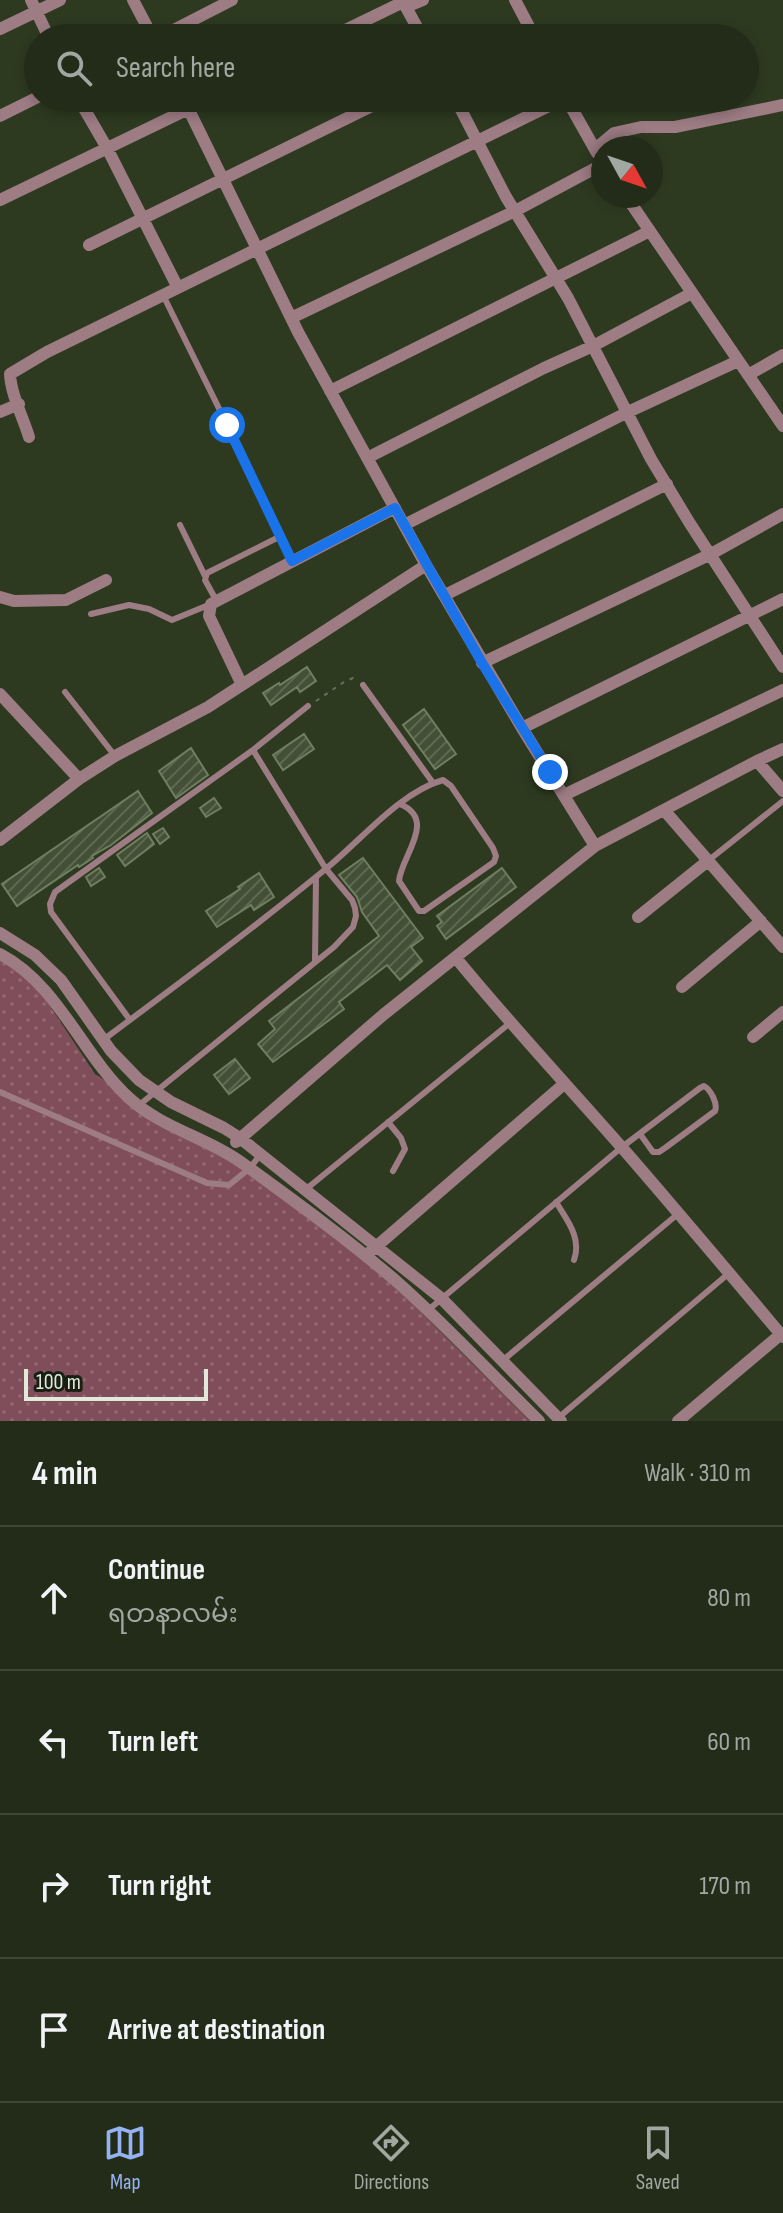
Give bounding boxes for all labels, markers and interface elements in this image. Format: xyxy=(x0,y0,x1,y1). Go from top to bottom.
search box xyxy=(24,24,759,112)
icon: search xyxy=(52,46,96,90)
text: Search here xyxy=(116,50,235,86)
north arrow xyxy=(591,136,663,208)
route start xyxy=(209,407,245,443)
route end xyxy=(532,754,568,790)
scale bar xyxy=(24,1365,208,1401)
text: 100 m xyxy=(36,1369,81,1396)
text: 4 min xyxy=(32,1453,98,1494)
text: Walk · 310 m xyxy=(644,1458,751,1489)
text: Continue xyxy=(108,1552,205,1588)
icon: ahead xyxy=(32,1576,76,1620)
text: 80 m xyxy=(707,1583,751,1614)
text: ရတနာလမ်း xyxy=(108,1599,238,1630)
icon: left xyxy=(32,1720,76,1764)
text: Turn left xyxy=(108,1724,198,1760)
text: 60 m xyxy=(707,1727,751,1758)
icon: right xyxy=(32,1864,76,1908)
text: Turn right xyxy=(108,1868,211,1904)
text: 170 m xyxy=(699,1871,751,1902)
icon: arrive xyxy=(32,2008,76,2052)
text: Arrive at destination xyxy=(108,2012,325,2048)
tab: Map xyxy=(103,2121,147,2196)
tab: Directions xyxy=(354,2121,429,2196)
tab: Saved xyxy=(636,2121,680,2196)

